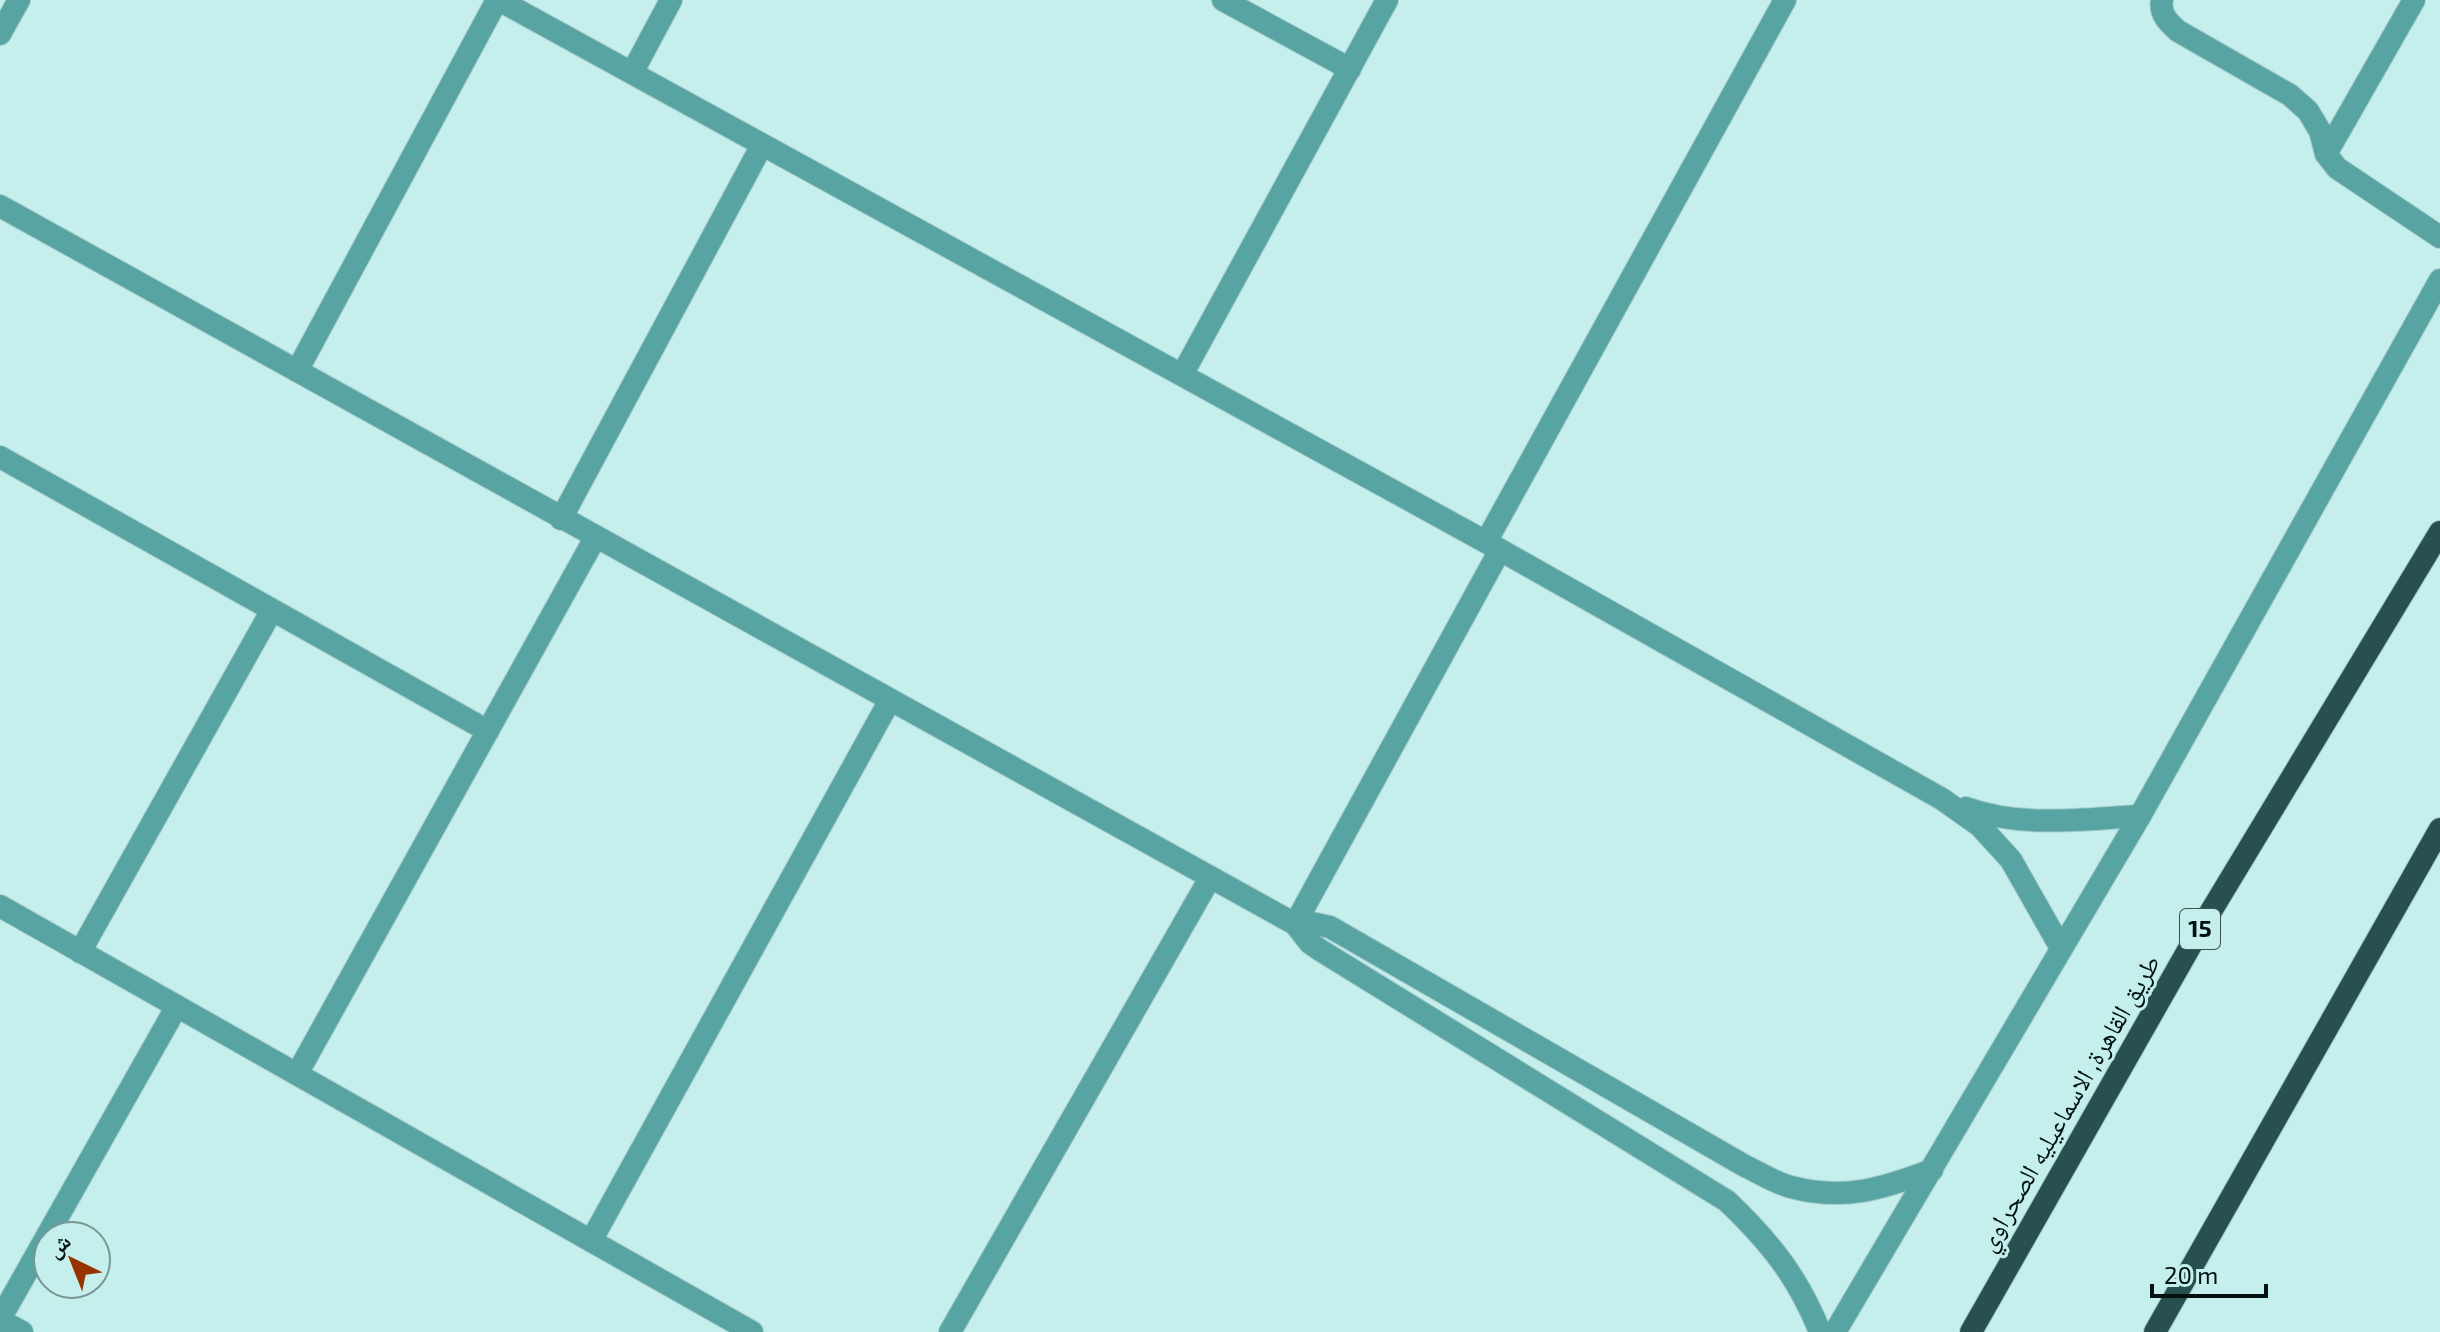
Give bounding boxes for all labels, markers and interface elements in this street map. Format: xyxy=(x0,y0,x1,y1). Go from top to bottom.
road number: 15 xyxy=(2180,909,2220,949)
street label: طريق القاهرة, الاسماعيليه الصحراوي xyxy=(1970,948,2171,1259)
north arrow xyxy=(32,1220,112,1300)
text: ش xyxy=(40,1227,76,1264)
scale bar xyxy=(2152,1248,2266,1298)
text: 20 m xyxy=(2164,1260,2218,1289)

